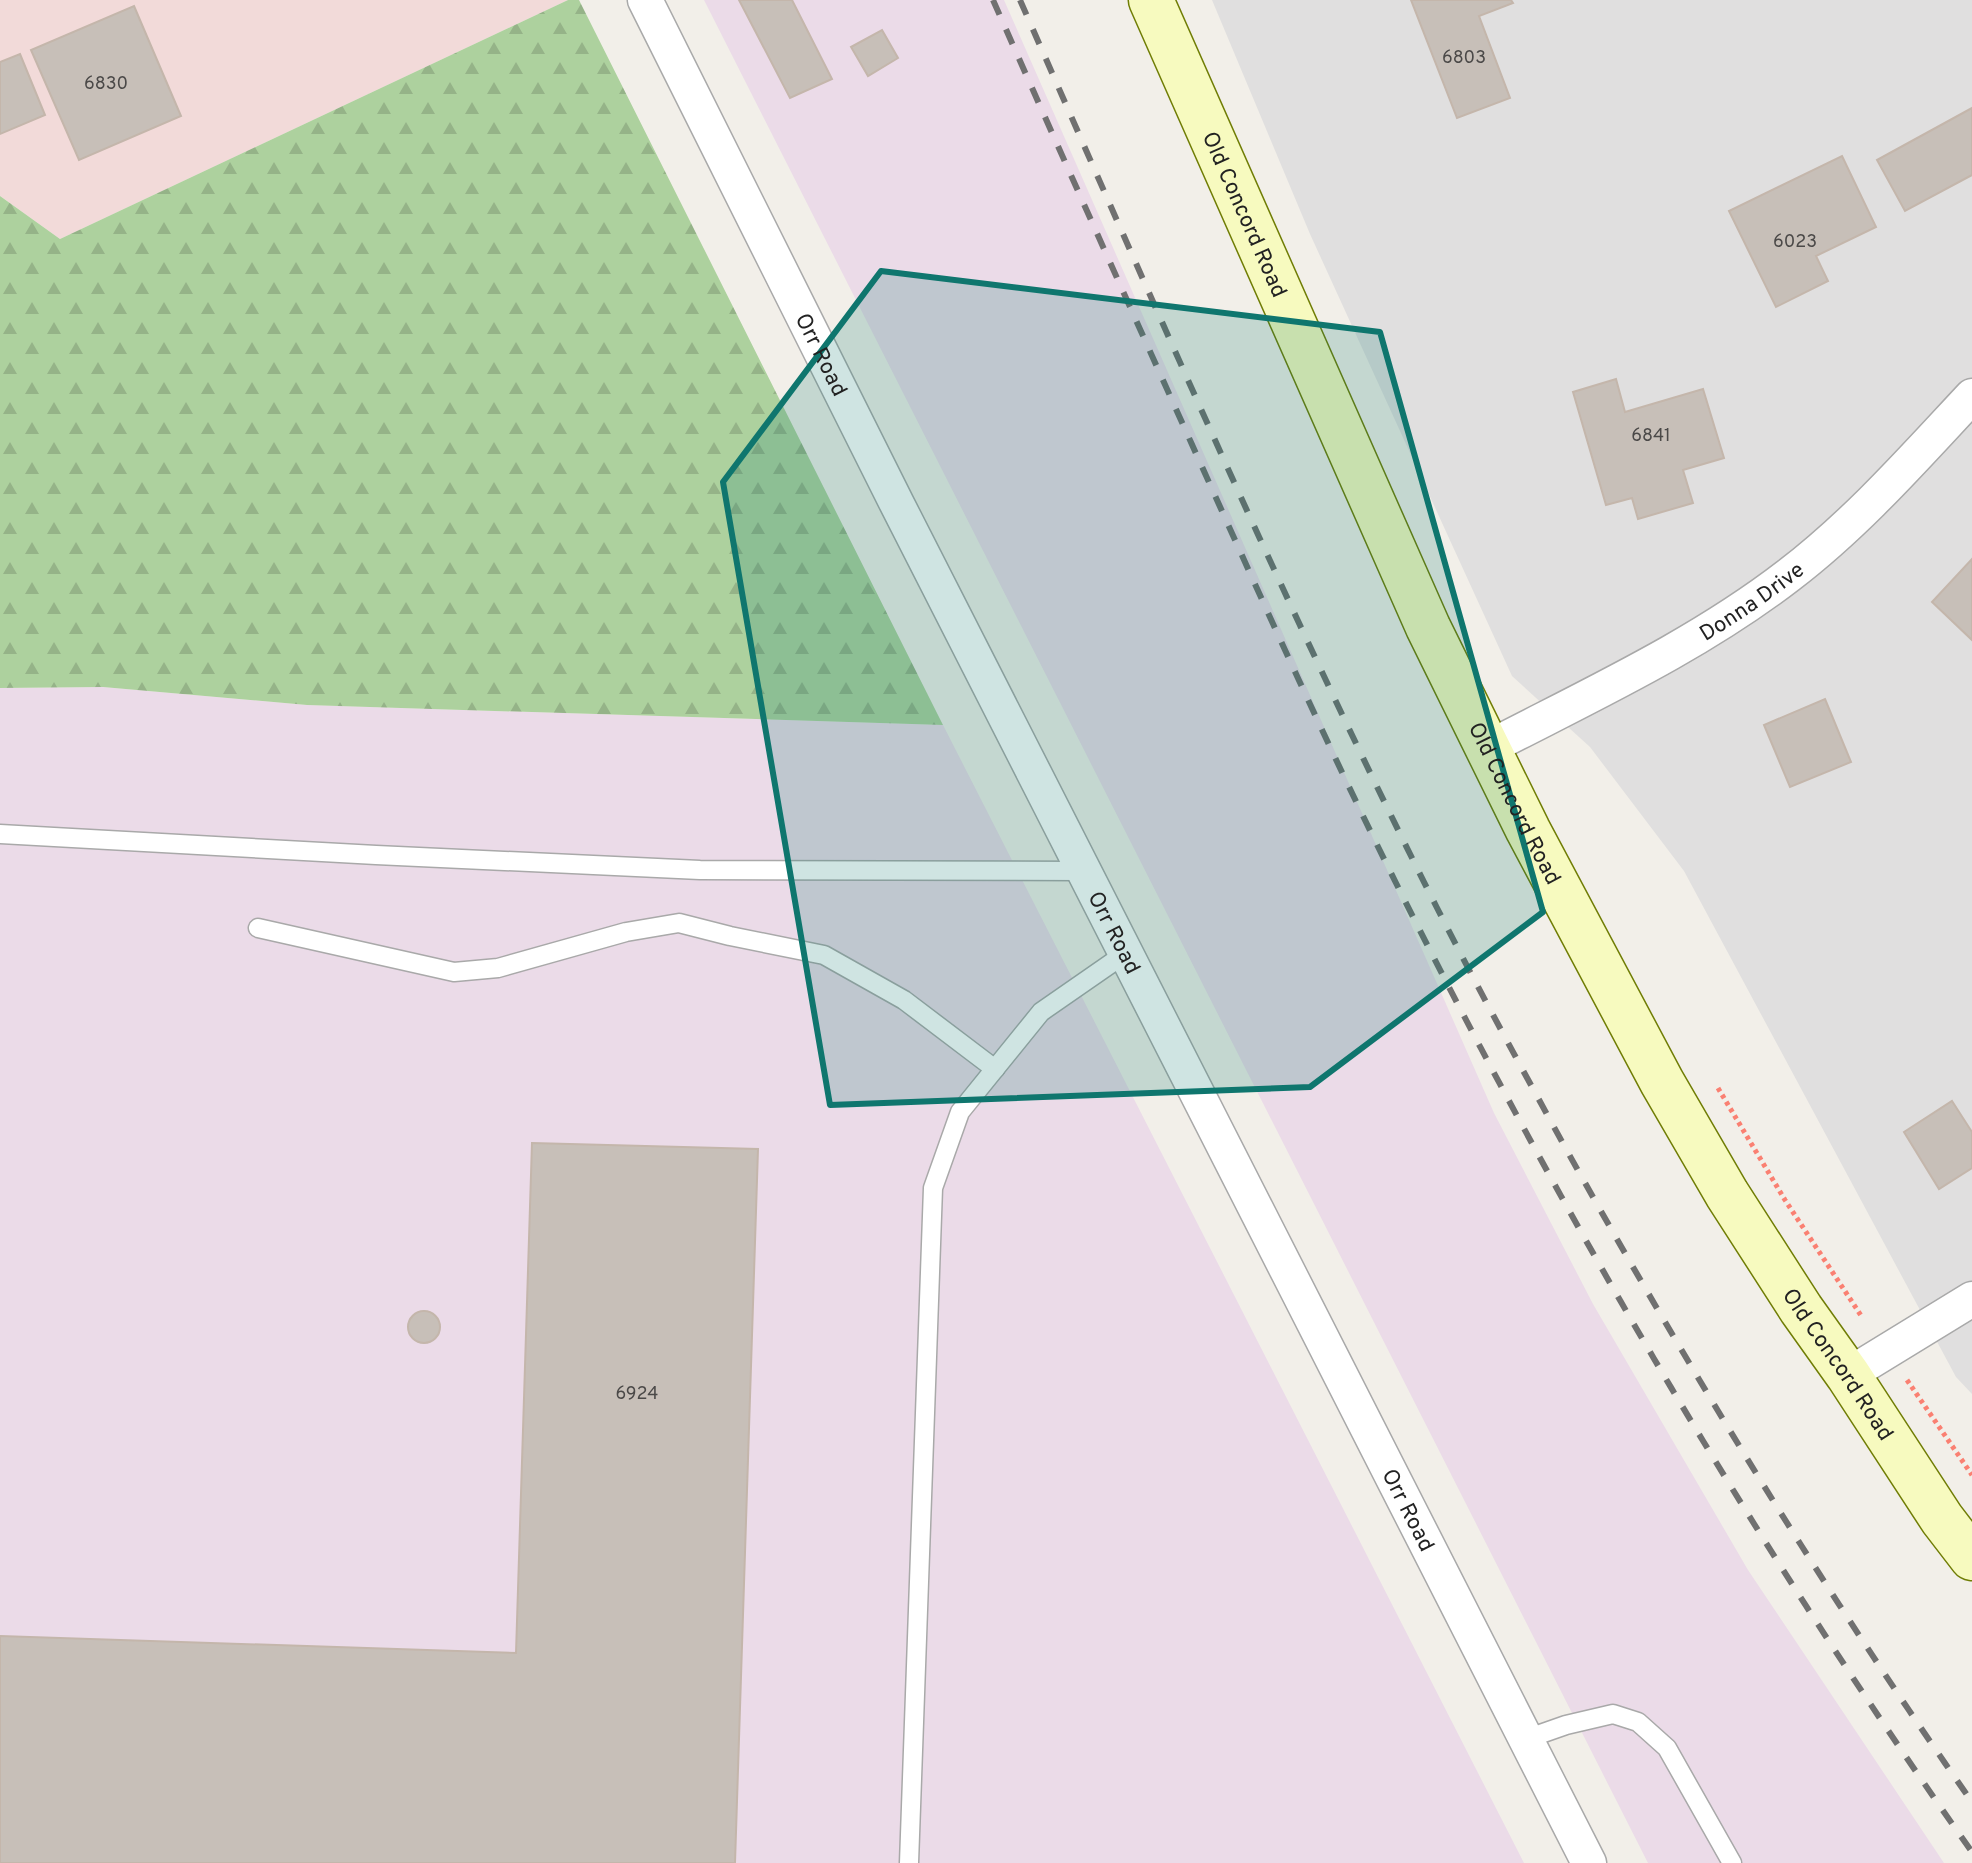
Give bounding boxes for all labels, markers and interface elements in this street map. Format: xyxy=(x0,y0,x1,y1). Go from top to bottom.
house number: 6803 xyxy=(1442,47,1486,70)
house number: 6830 xyxy=(84,73,128,96)
street label: Old Concord Road xyxy=(1195,128,1292,302)
house number: 6023 xyxy=(1773,231,1817,254)
street label: Orr Road xyxy=(788,309,852,401)
house number: 6841 xyxy=(1631,425,1671,448)
street label: Donna Drive xyxy=(1695,557,1811,648)
street label: Old Concord Road xyxy=(1461,718,1566,890)
street label: Orr Road xyxy=(1081,887,1145,979)
street label: Old Concord Road xyxy=(1775,1284,1898,1446)
house number: 6924 xyxy=(616,1383,658,1406)
street label: Orr Road xyxy=(1375,1465,1439,1557)

